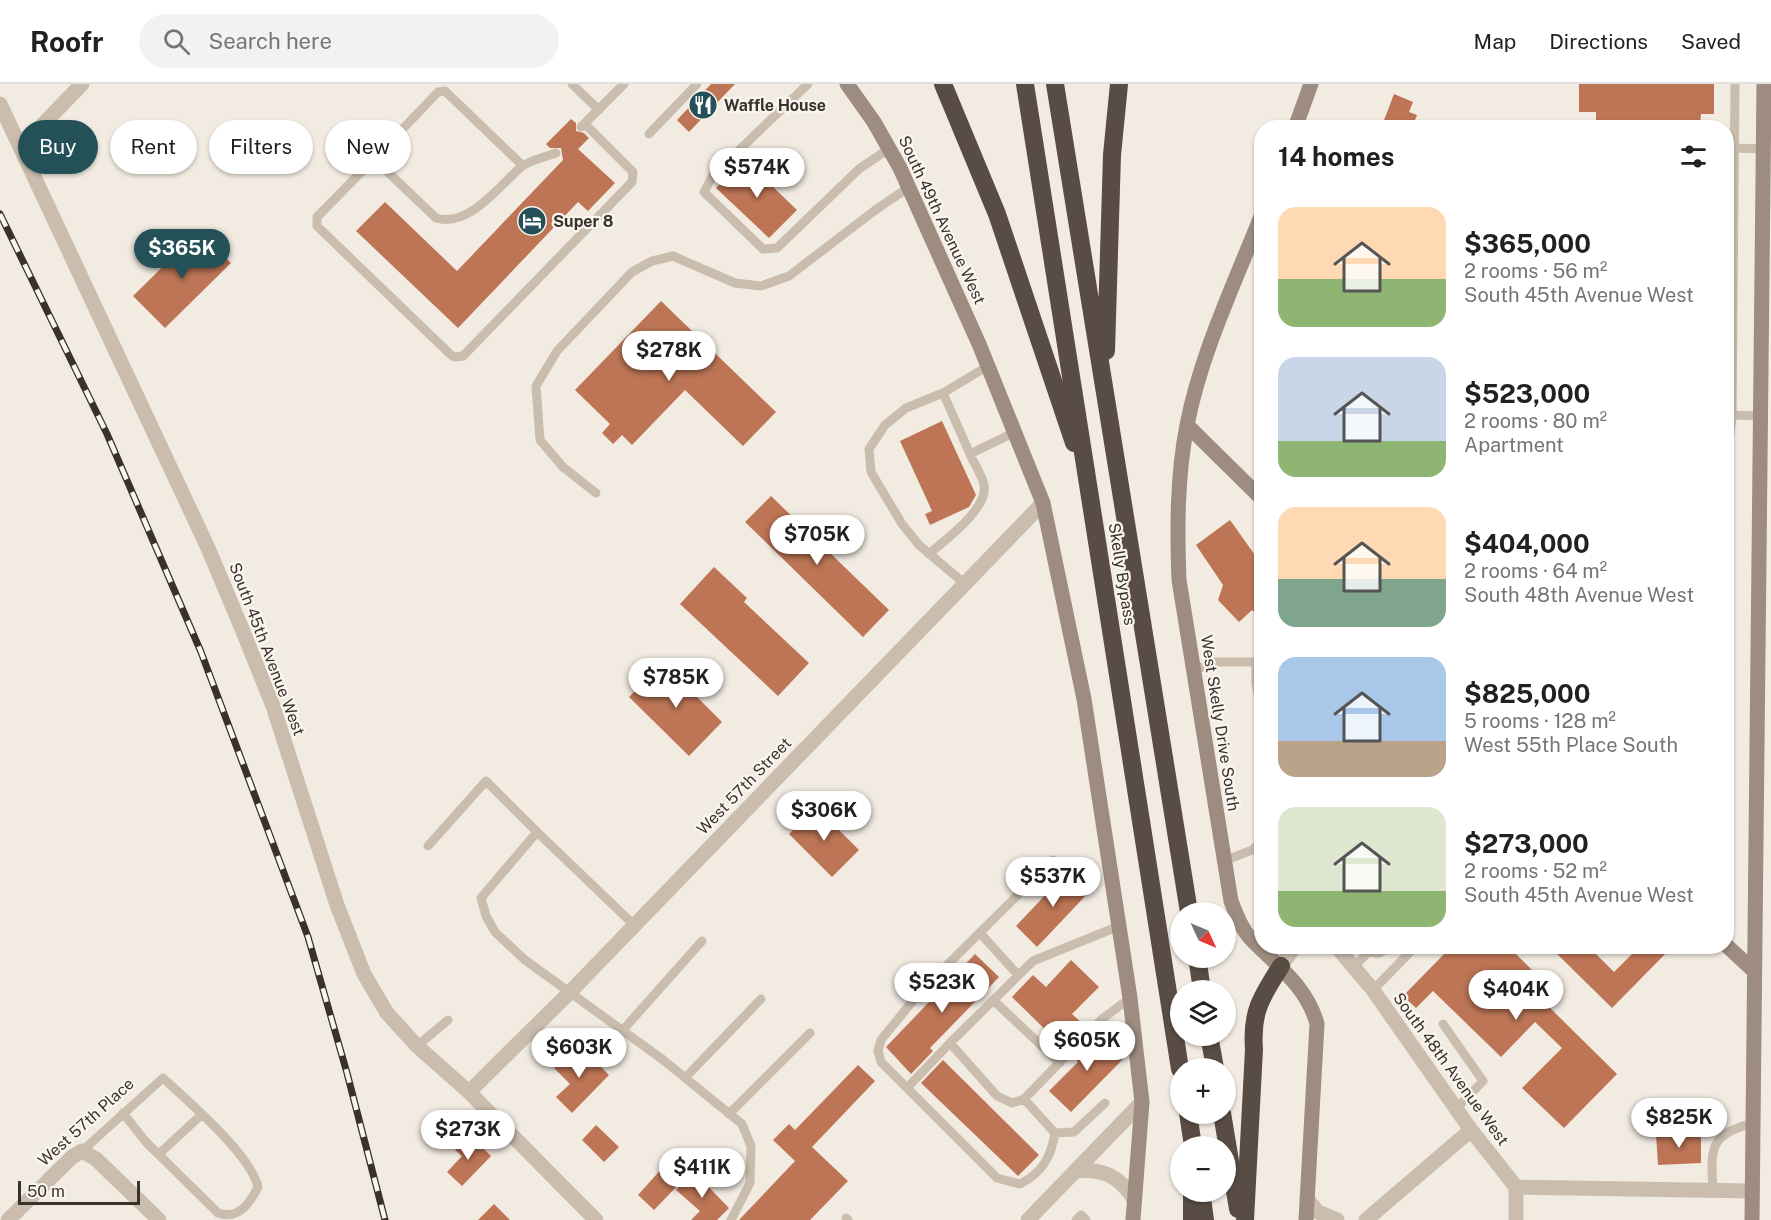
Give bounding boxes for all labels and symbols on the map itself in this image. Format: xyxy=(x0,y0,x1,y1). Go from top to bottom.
restaurant icon: Waffle House xyxy=(687,89,719,121)
place label: Waffle House xyxy=(724,96,826,115)
street label: South 49th Avenue West xyxy=(895,133,989,307)
pin: $574K xyxy=(715,148,799,199)
hotel icon: Super 8 xyxy=(516,205,548,237)
place label: Super 8 xyxy=(553,212,614,231)
pin: $365K xyxy=(140,229,224,280)
pin: $278K xyxy=(627,331,711,382)
pin: $705K xyxy=(775,515,859,566)
street label: Skelly Bypass xyxy=(1105,521,1139,627)
street label: South 45th Avenue West xyxy=(225,560,309,738)
street label: West Skelly Drive South xyxy=(1197,634,1243,812)
pin: $785K xyxy=(634,658,718,709)
street label: West 57th Street xyxy=(693,734,795,838)
pin: $306K xyxy=(782,791,866,842)
pin: $537K xyxy=(1011,857,1095,908)
north arrow xyxy=(1170,902,1236,968)
pin: $523K xyxy=(900,963,984,1014)
pin: $404K xyxy=(1474,970,1558,1021)
street label: South 48th Avenue West xyxy=(1389,989,1513,1149)
pin: $605K xyxy=(1045,1021,1129,1072)
pin: $603K xyxy=(537,1028,621,1079)
street label: West 57th Place xyxy=(34,1074,138,1170)
pin: $825K xyxy=(1637,1098,1721,1149)
pin: $273K xyxy=(426,1110,510,1161)
pin: $411K xyxy=(660,1148,744,1199)
scale bar xyxy=(18,1178,140,1206)

